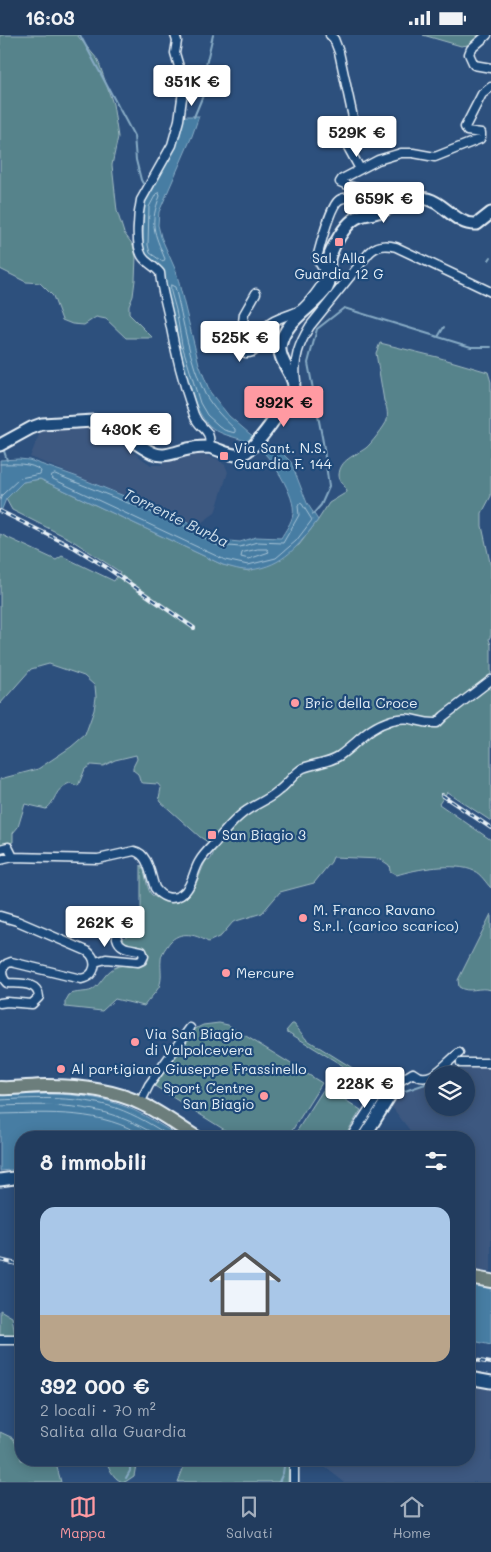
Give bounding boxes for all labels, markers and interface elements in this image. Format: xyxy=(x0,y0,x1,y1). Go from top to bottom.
text: 16:03 xyxy=(25,5,75,30)
pin: 351K € xyxy=(151,65,233,107)
text: 351K € xyxy=(164,70,220,91)
pin: 529K € xyxy=(316,115,398,158)
text: 529K € xyxy=(328,121,386,142)
pin: 659K € xyxy=(343,181,425,224)
text: 659K € xyxy=(355,187,413,208)
marker: Sal. Alla Guardia 12 G xyxy=(333,236,345,248)
place label: Sal. Alla Guardia 12 G xyxy=(294,248,384,283)
pin: 525K € xyxy=(199,321,281,363)
text: 525K € xyxy=(212,326,268,347)
pin: 392K € xyxy=(243,385,325,428)
text: 392K € xyxy=(255,391,313,412)
pin: 430K € xyxy=(90,413,172,455)
text: 430K € xyxy=(101,418,161,439)
place label: Via Sant. N.S. Guardia F. 144 xyxy=(234,438,333,473)
marker: Via Sant. N.S. Guardia F. 144 xyxy=(218,450,230,462)
water label: Torrente Burba xyxy=(121,483,232,551)
place label: Bric della Croce xyxy=(305,693,418,712)
marker: Bric della Croce xyxy=(289,697,301,709)
place label: San Biagio 3 xyxy=(222,825,306,844)
marker: San Biagio 3 xyxy=(206,829,218,841)
place label: M. Franco Ravano S.r.l. (carico scarico) xyxy=(313,900,459,935)
pin: 262K € xyxy=(64,905,146,948)
text: 262K € xyxy=(77,911,133,932)
marker: M. Franco Ravano S.r.l. (carico scarico) xyxy=(297,912,309,924)
place label: Mercure xyxy=(236,963,294,982)
marker: Mercure xyxy=(220,967,232,979)
place label: Via San Biagio di Valpolcevera xyxy=(145,1024,253,1059)
marker: Via San Biagio di Valpolcevera xyxy=(129,1036,141,1048)
place label: Al partigiano Giuseppe Frassinello xyxy=(71,1059,307,1078)
marker: Al partigiano Giuseppe Frassinello xyxy=(55,1063,67,1075)
map controls xyxy=(425,1066,475,1116)
button: layers xyxy=(425,1066,475,1116)
pin: 228K € xyxy=(324,1067,406,1109)
text: 228K € xyxy=(336,1072,394,1093)
place label: Sport Centre San Biagio xyxy=(163,1078,254,1113)
marker: Sport Centre San Biagio xyxy=(258,1090,270,1102)
icon: filters xyxy=(422,1147,450,1175)
text: 8 immobili xyxy=(40,1148,147,1175)
icon: home xyxy=(200,1239,290,1329)
text: 392 000 € xyxy=(40,1372,150,1399)
text: 2 locali · 70 m² xyxy=(40,1399,156,1420)
text: Salita alla Guardia xyxy=(40,1420,187,1441)
tab: Mappa xyxy=(60,1493,106,1542)
tab: Salvati xyxy=(226,1493,273,1542)
tab: Home xyxy=(393,1493,431,1542)

